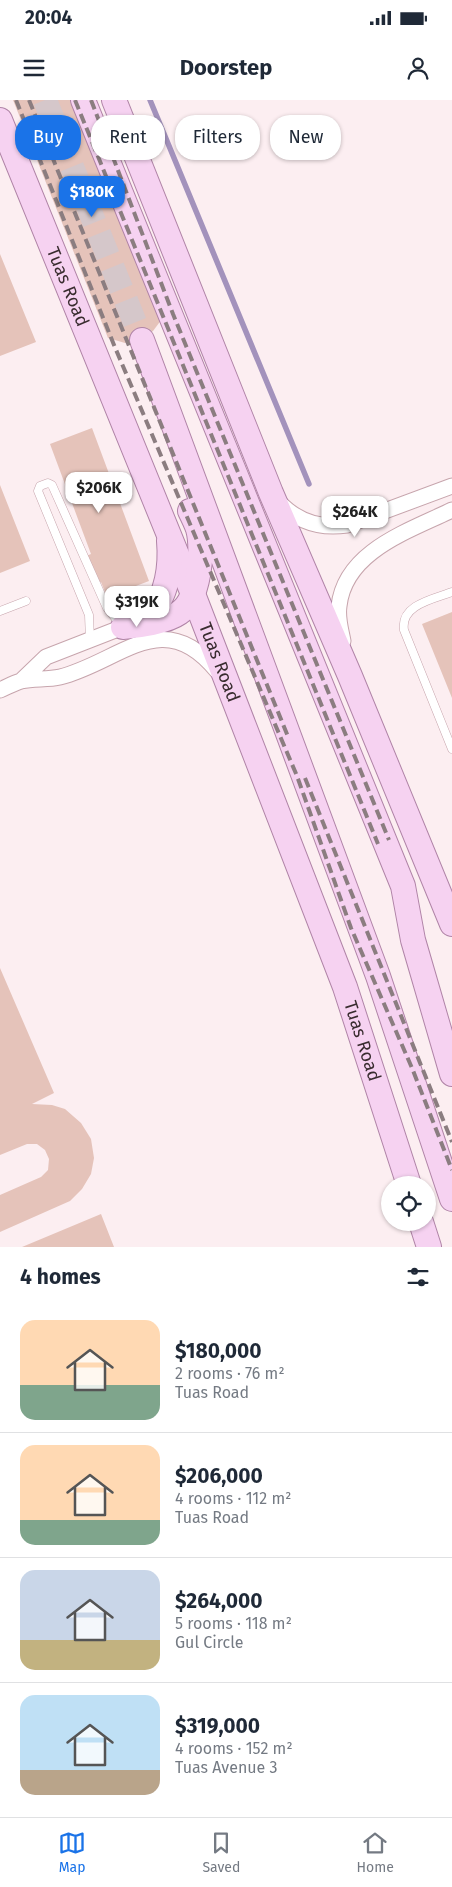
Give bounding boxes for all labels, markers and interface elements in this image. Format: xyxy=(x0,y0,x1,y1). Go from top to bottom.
text: 20:04 xyxy=(25,6,72,29)
icon: menu xyxy=(20,54,48,82)
text: Doorstep xyxy=(180,54,272,81)
icon: person xyxy=(404,54,432,82)
chip: Buy xyxy=(15,115,81,160)
chip: Rent xyxy=(91,115,165,160)
chip: Filters xyxy=(175,115,260,160)
chip: New xyxy=(270,115,341,160)
pin: $180K xyxy=(57,176,127,218)
text: $180K xyxy=(70,182,114,201)
street label: Tuas Road xyxy=(42,244,94,329)
pin: $206K xyxy=(64,472,134,514)
text: $206K xyxy=(76,478,122,497)
pin: $264K xyxy=(320,496,390,538)
text: $264K xyxy=(332,502,378,521)
pin: $319K xyxy=(102,586,172,628)
text: $319K xyxy=(115,592,159,611)
street label: Tuas Road xyxy=(194,619,245,705)
street label: Tuas Road xyxy=(339,998,386,1084)
map controls xyxy=(381,1176,436,1231)
button: locate xyxy=(381,1176,436,1231)
icon: filters xyxy=(404,1263,432,1291)
text: 4 homes xyxy=(20,1264,101,1290)
text: $180,000 xyxy=(175,1338,262,1364)
icon: home xyxy=(60,1340,120,1400)
text: 2 rooms · 76 m² xyxy=(175,1364,285,1383)
text: Tuas Road xyxy=(175,1383,249,1402)
text: $206,000 xyxy=(175,1463,263,1489)
icon: home xyxy=(60,1465,120,1525)
text: 4 rooms · 112 m² xyxy=(175,1489,291,1508)
text: Tuas Road xyxy=(175,1508,249,1527)
text: $264,000 xyxy=(175,1588,263,1614)
icon: home xyxy=(60,1590,120,1650)
text: 5 rooms · 118 m² xyxy=(175,1614,292,1633)
text: Gul Circle xyxy=(175,1633,243,1652)
text: $319,000 xyxy=(175,1713,260,1739)
icon: home xyxy=(60,1715,120,1775)
text: 4 rooms · 152 m² xyxy=(175,1739,293,1758)
text: Tuas Avenue 3 xyxy=(175,1758,278,1777)
tab: Map xyxy=(58,1829,86,1876)
tab: Saved xyxy=(202,1829,240,1876)
tab: Home xyxy=(357,1829,394,1876)

